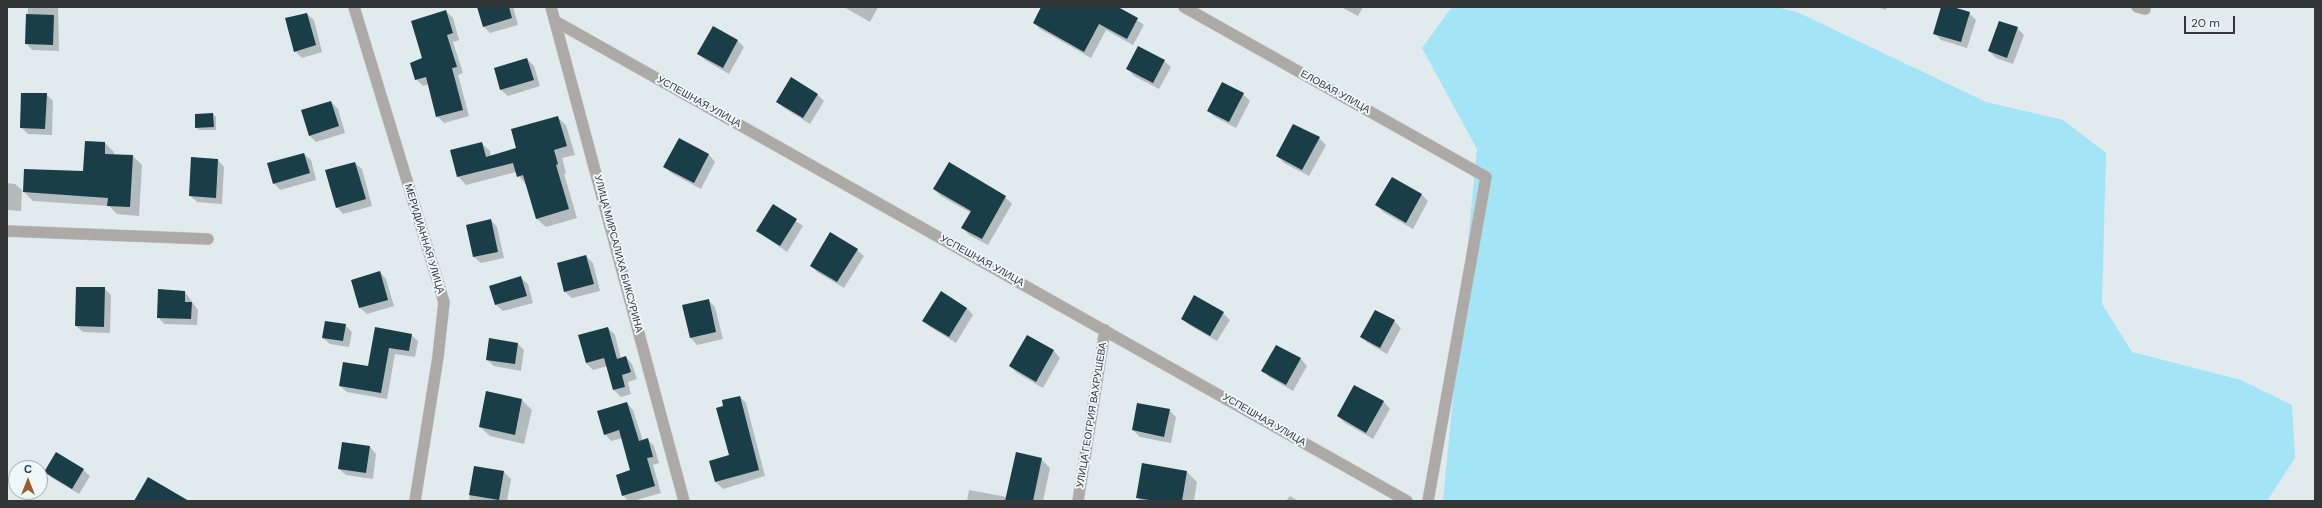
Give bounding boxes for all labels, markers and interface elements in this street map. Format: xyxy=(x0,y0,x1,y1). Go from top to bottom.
scale bar xyxy=(2186,8,2237,34)
text: 20 m xyxy=(2191,15,2220,31)
street label: ЕЛОВАЯ УЛИЦА xyxy=(1298,68,1372,116)
street label: УСПЕШНАЯ УЛИЦА xyxy=(655,74,743,130)
street label: УЛИЦА МИРСАЛИХА БИКСУРИНА xyxy=(591,174,645,334)
street label: МЕРИДИАННАЯ УЛИЦА xyxy=(402,183,446,295)
street label: УСПЕШНАЯ УЛИЦА xyxy=(938,233,1026,289)
street label: УЛИЦА ГЕОГРИЯ ВАХРУШЕВА xyxy=(1075,342,1109,488)
street label: УСПЕШНАЯ УЛИЦА xyxy=(1220,391,1308,449)
north arrow xyxy=(8,460,48,500)
text: С xyxy=(24,462,32,476)

